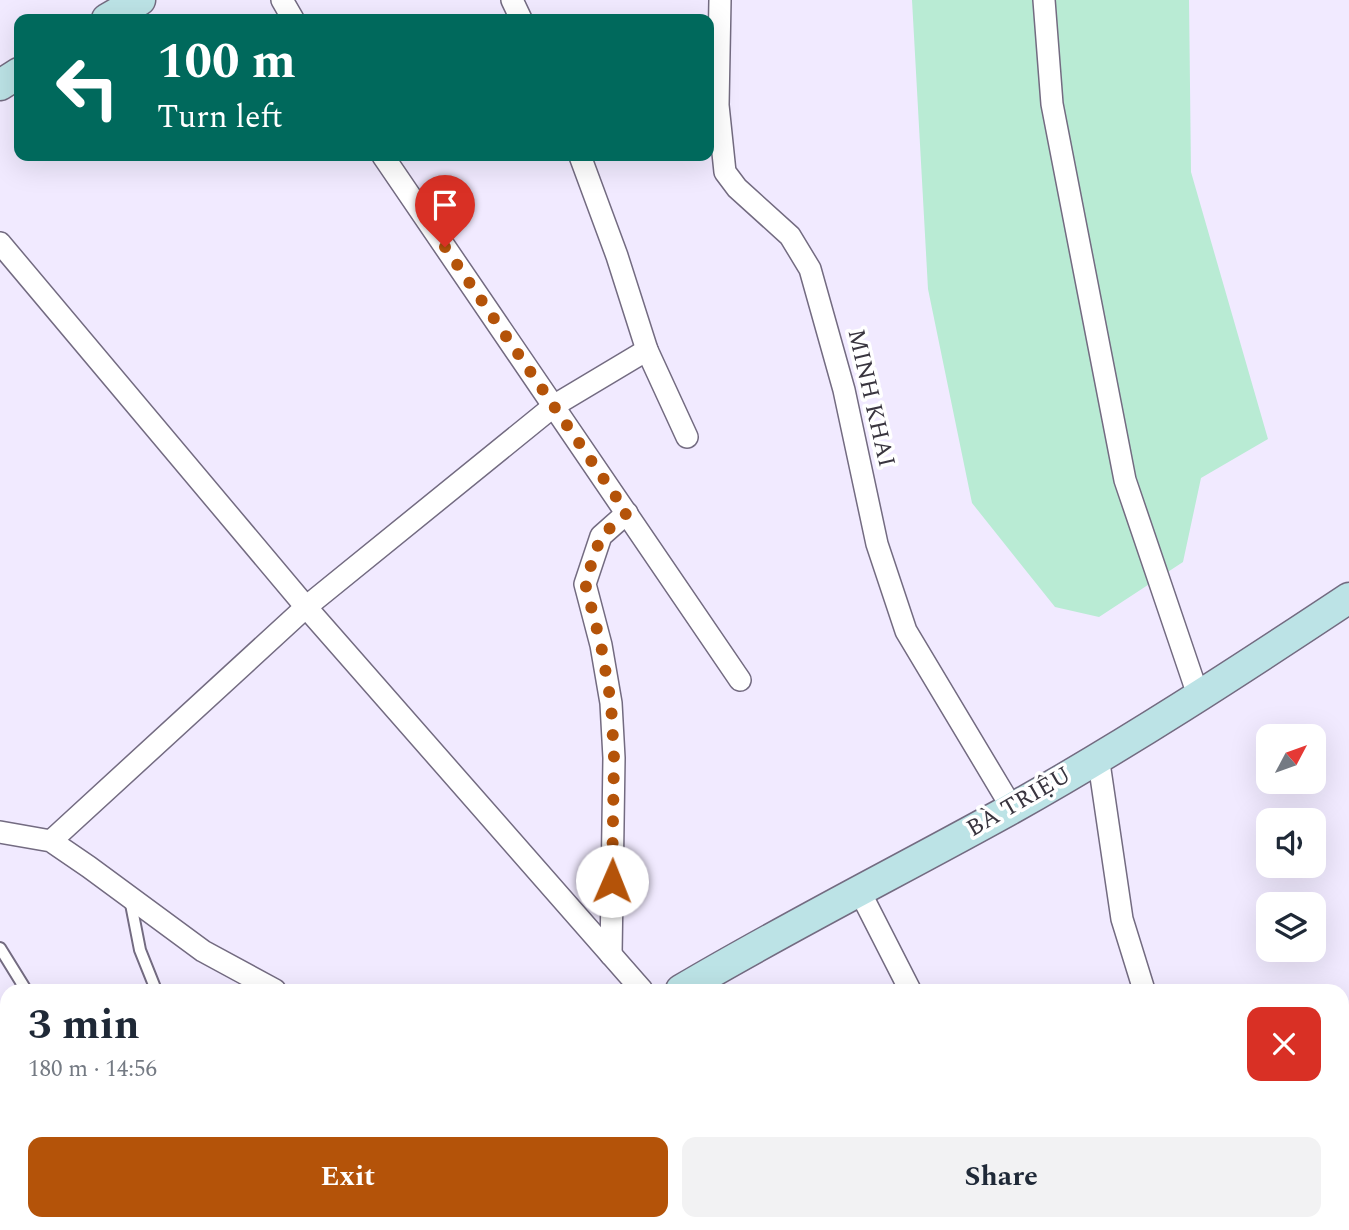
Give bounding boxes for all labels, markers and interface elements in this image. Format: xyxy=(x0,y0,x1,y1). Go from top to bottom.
text: 100 m xyxy=(157,25,296,100)
icon: left xyxy=(42,42,133,133)
text: Turn left xyxy=(157,93,283,142)
pin xyxy=(415,175,475,247)
icon: arrive xyxy=(426,186,464,224)
street label: MINH KHAI xyxy=(838,325,904,471)
north arrow xyxy=(1256,724,1326,794)
map controls xyxy=(1256,724,1326,962)
street label: BÀ TRIỆU xyxy=(960,757,1078,847)
button: sound xyxy=(1256,808,1326,878)
position arrow xyxy=(575,844,649,918)
button: layers xyxy=(1256,892,1326,962)
text: 3 min xyxy=(28,994,140,1057)
button: close xyxy=(1247,1007,1321,1081)
text: 180 m · 14:56 xyxy=(28,1052,157,1087)
button: Exit xyxy=(28,1137,668,1217)
button: Share xyxy=(682,1137,1321,1217)

